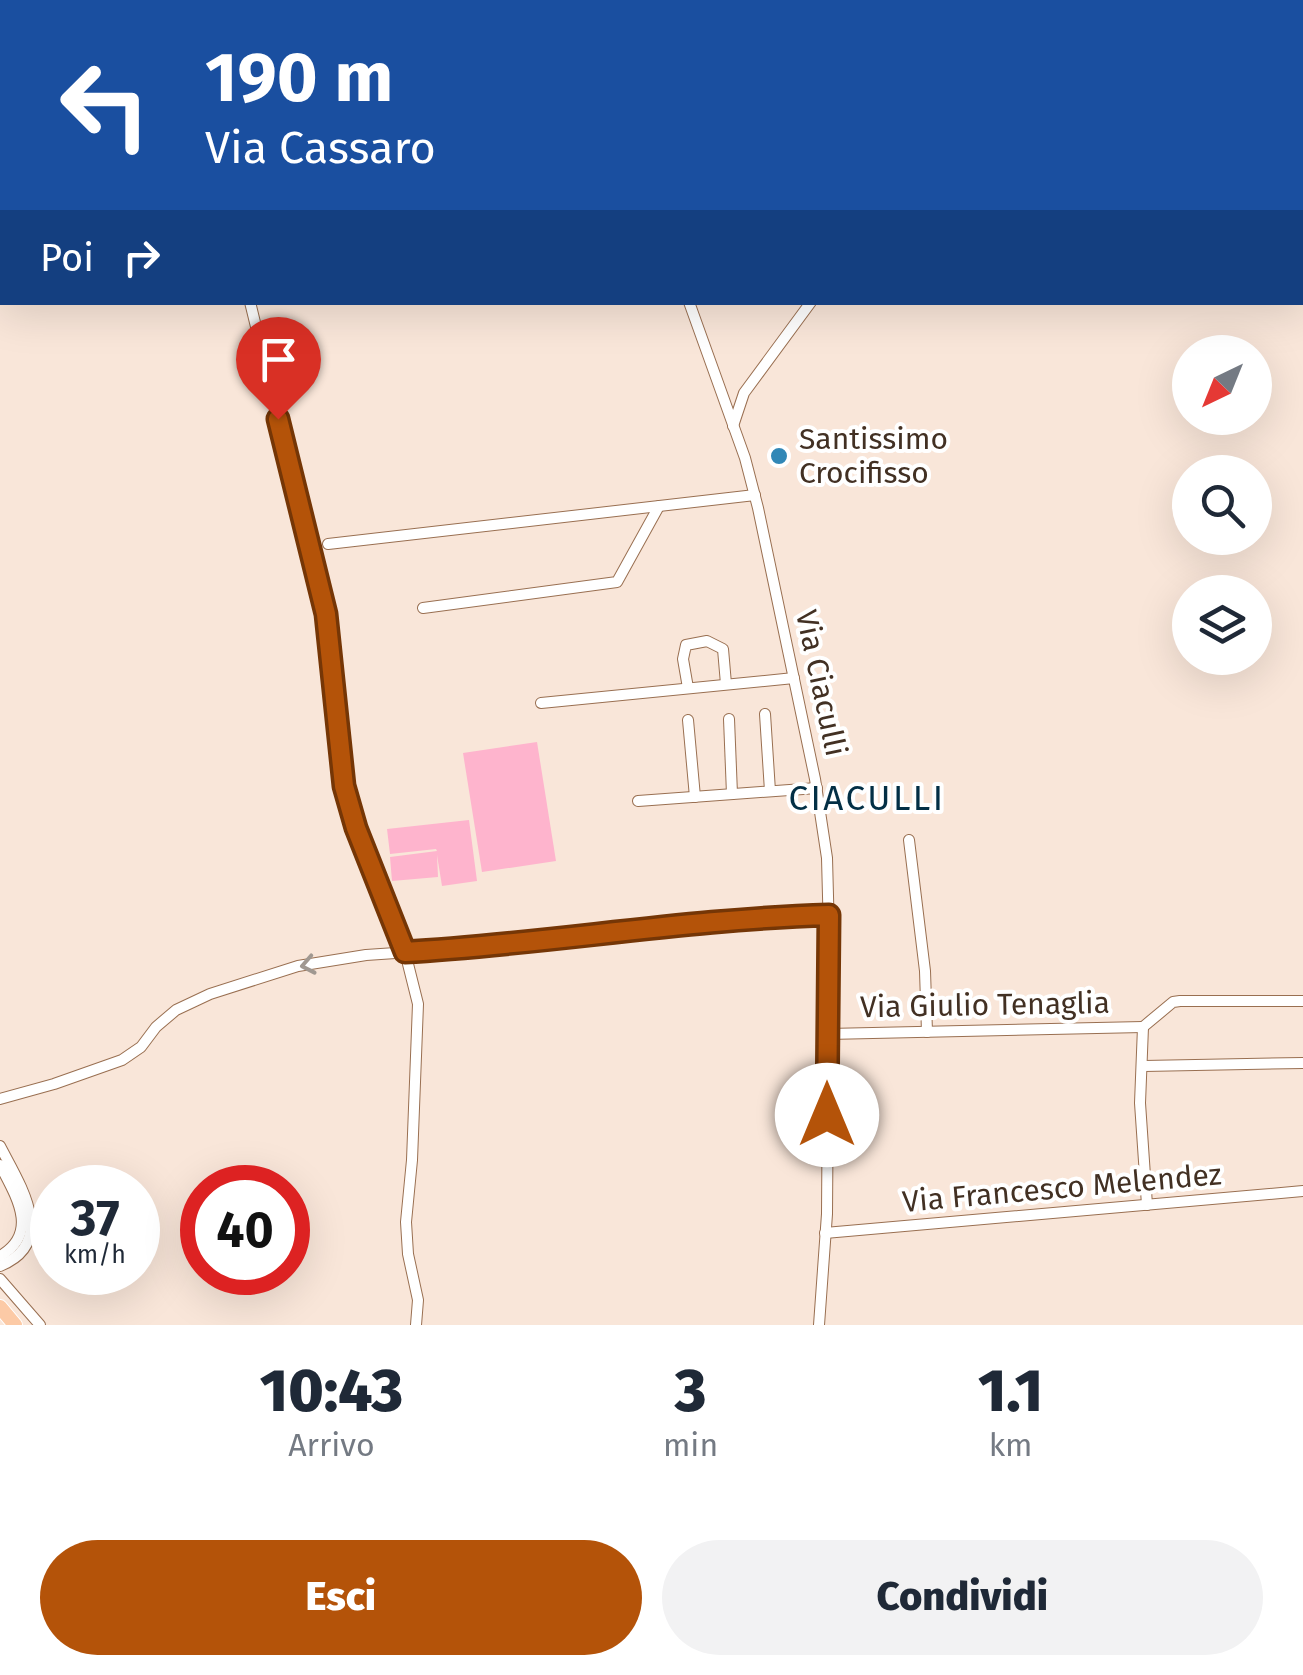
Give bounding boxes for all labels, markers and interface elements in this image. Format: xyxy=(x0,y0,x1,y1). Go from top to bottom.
text: 190 m xyxy=(205,36,393,120)
icon: left xyxy=(40,40,170,170)
text: Via Cassaro xyxy=(205,121,436,175)
icon: right xyxy=(114,230,169,285)
text: Poi xyxy=(40,235,94,281)
pin xyxy=(236,317,321,420)
icon: arrive xyxy=(251,332,306,387)
north arrow xyxy=(1172,335,1272,435)
map controls xyxy=(1172,335,1272,675)
place label: Santissimo Crocifisso xyxy=(799,421,948,491)
marker: Santissimo Crocifisso xyxy=(768,445,790,467)
button: search xyxy=(1172,455,1272,555)
button: layers xyxy=(1172,575,1272,675)
street label: Via Ciaculli xyxy=(788,607,854,759)
district label: CIACULLI xyxy=(788,777,946,819)
one-way arrow xyxy=(300,953,317,974)
street label: Via Giulio Tenaglia xyxy=(860,985,1110,1025)
position arrow xyxy=(775,1063,879,1167)
street label: Via Francesco Melendez xyxy=(901,1156,1223,1220)
speed limit sign: 40 xyxy=(180,1165,310,1295)
text: 37 xyxy=(70,1188,120,1248)
text: km/h xyxy=(64,1240,126,1270)
text: 10:43 xyxy=(260,1355,403,1427)
text: 3 xyxy=(675,1355,706,1427)
text: 1.1 xyxy=(978,1355,1043,1427)
text: Arrivo xyxy=(288,1426,375,1464)
text: min xyxy=(663,1426,718,1464)
text: km xyxy=(989,1426,1032,1464)
button: Esci xyxy=(40,1540,642,1655)
button: Condividi xyxy=(662,1540,1263,1655)

